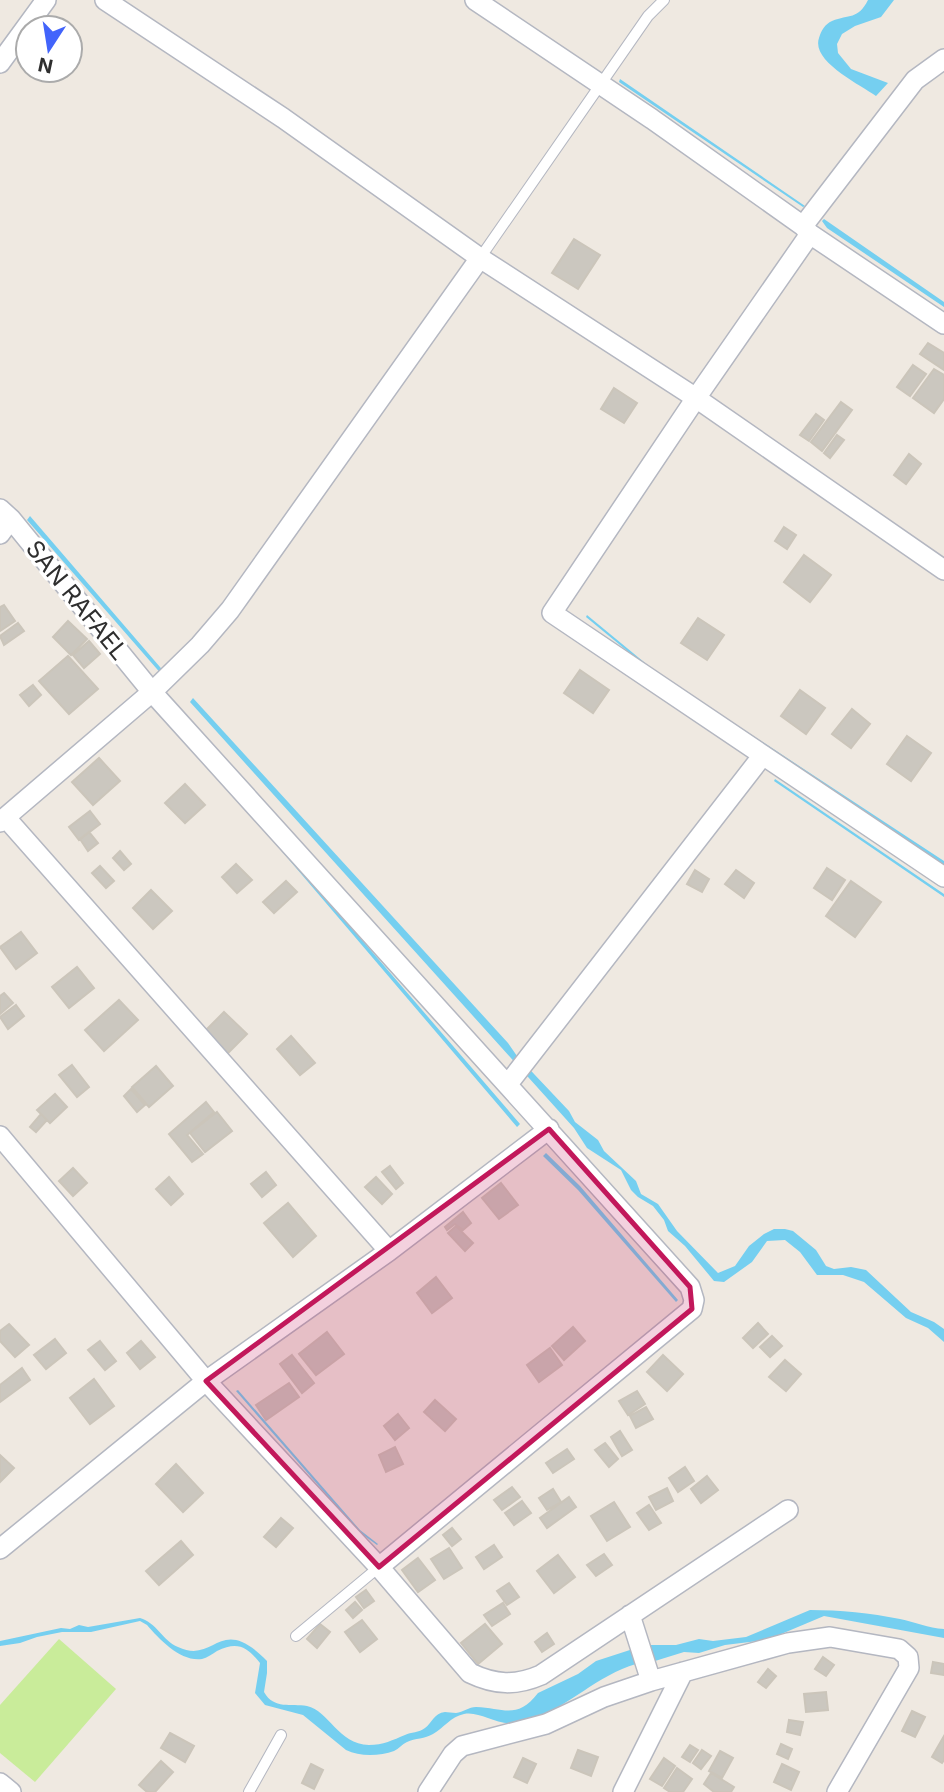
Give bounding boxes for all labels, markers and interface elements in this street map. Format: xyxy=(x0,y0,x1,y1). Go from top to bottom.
north arrow xyxy=(14,14,84,84)
text: N xyxy=(36,52,55,78)
street label: SAN RAFAEL xyxy=(20,534,134,666)

